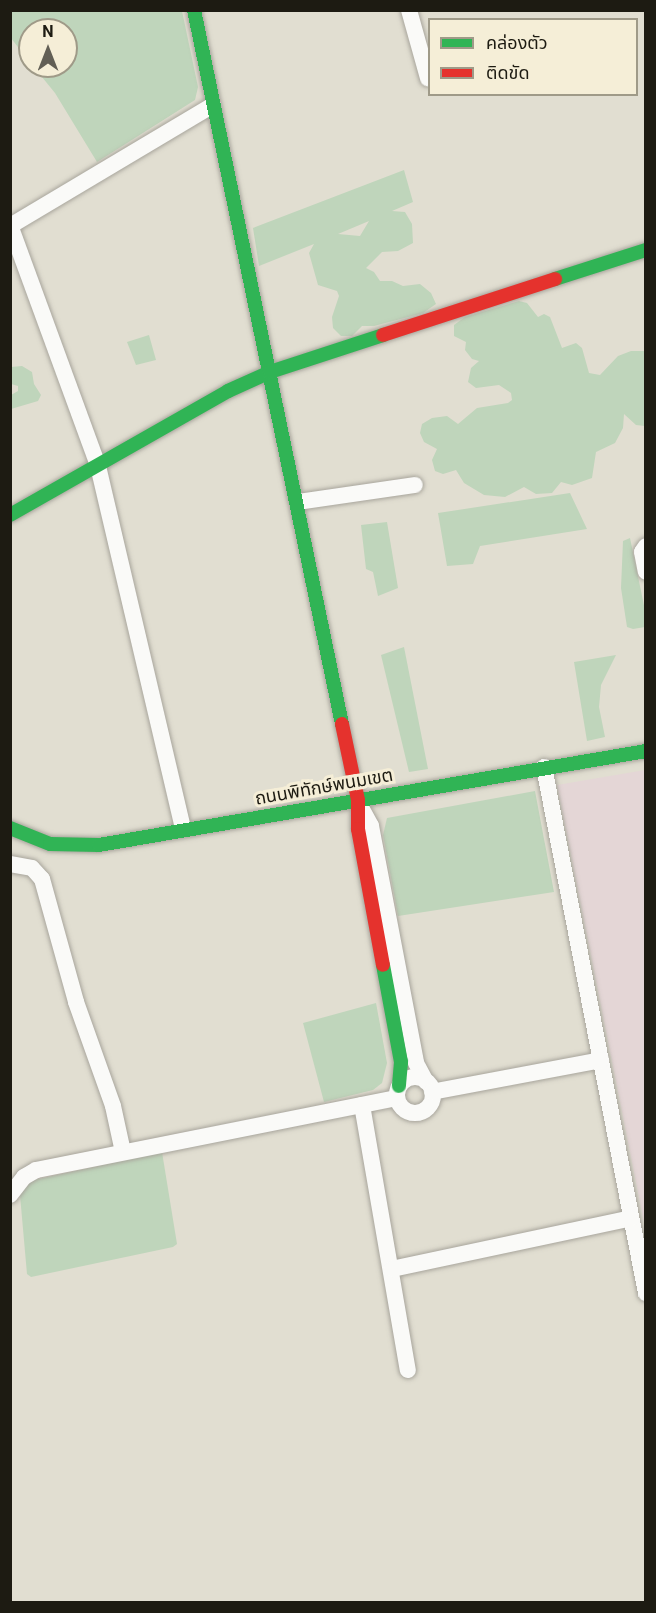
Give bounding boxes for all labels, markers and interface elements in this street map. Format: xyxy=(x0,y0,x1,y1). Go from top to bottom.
north arrow xyxy=(18,18,78,78)
legend xyxy=(428,18,638,96)
text: N xyxy=(42,22,54,41)
text: คล่องตัว xyxy=(486,32,548,53)
text: ติดขัด xyxy=(486,62,529,83)
street label: ถนนพิทักษ์พนมเขต xyxy=(253,764,395,810)

